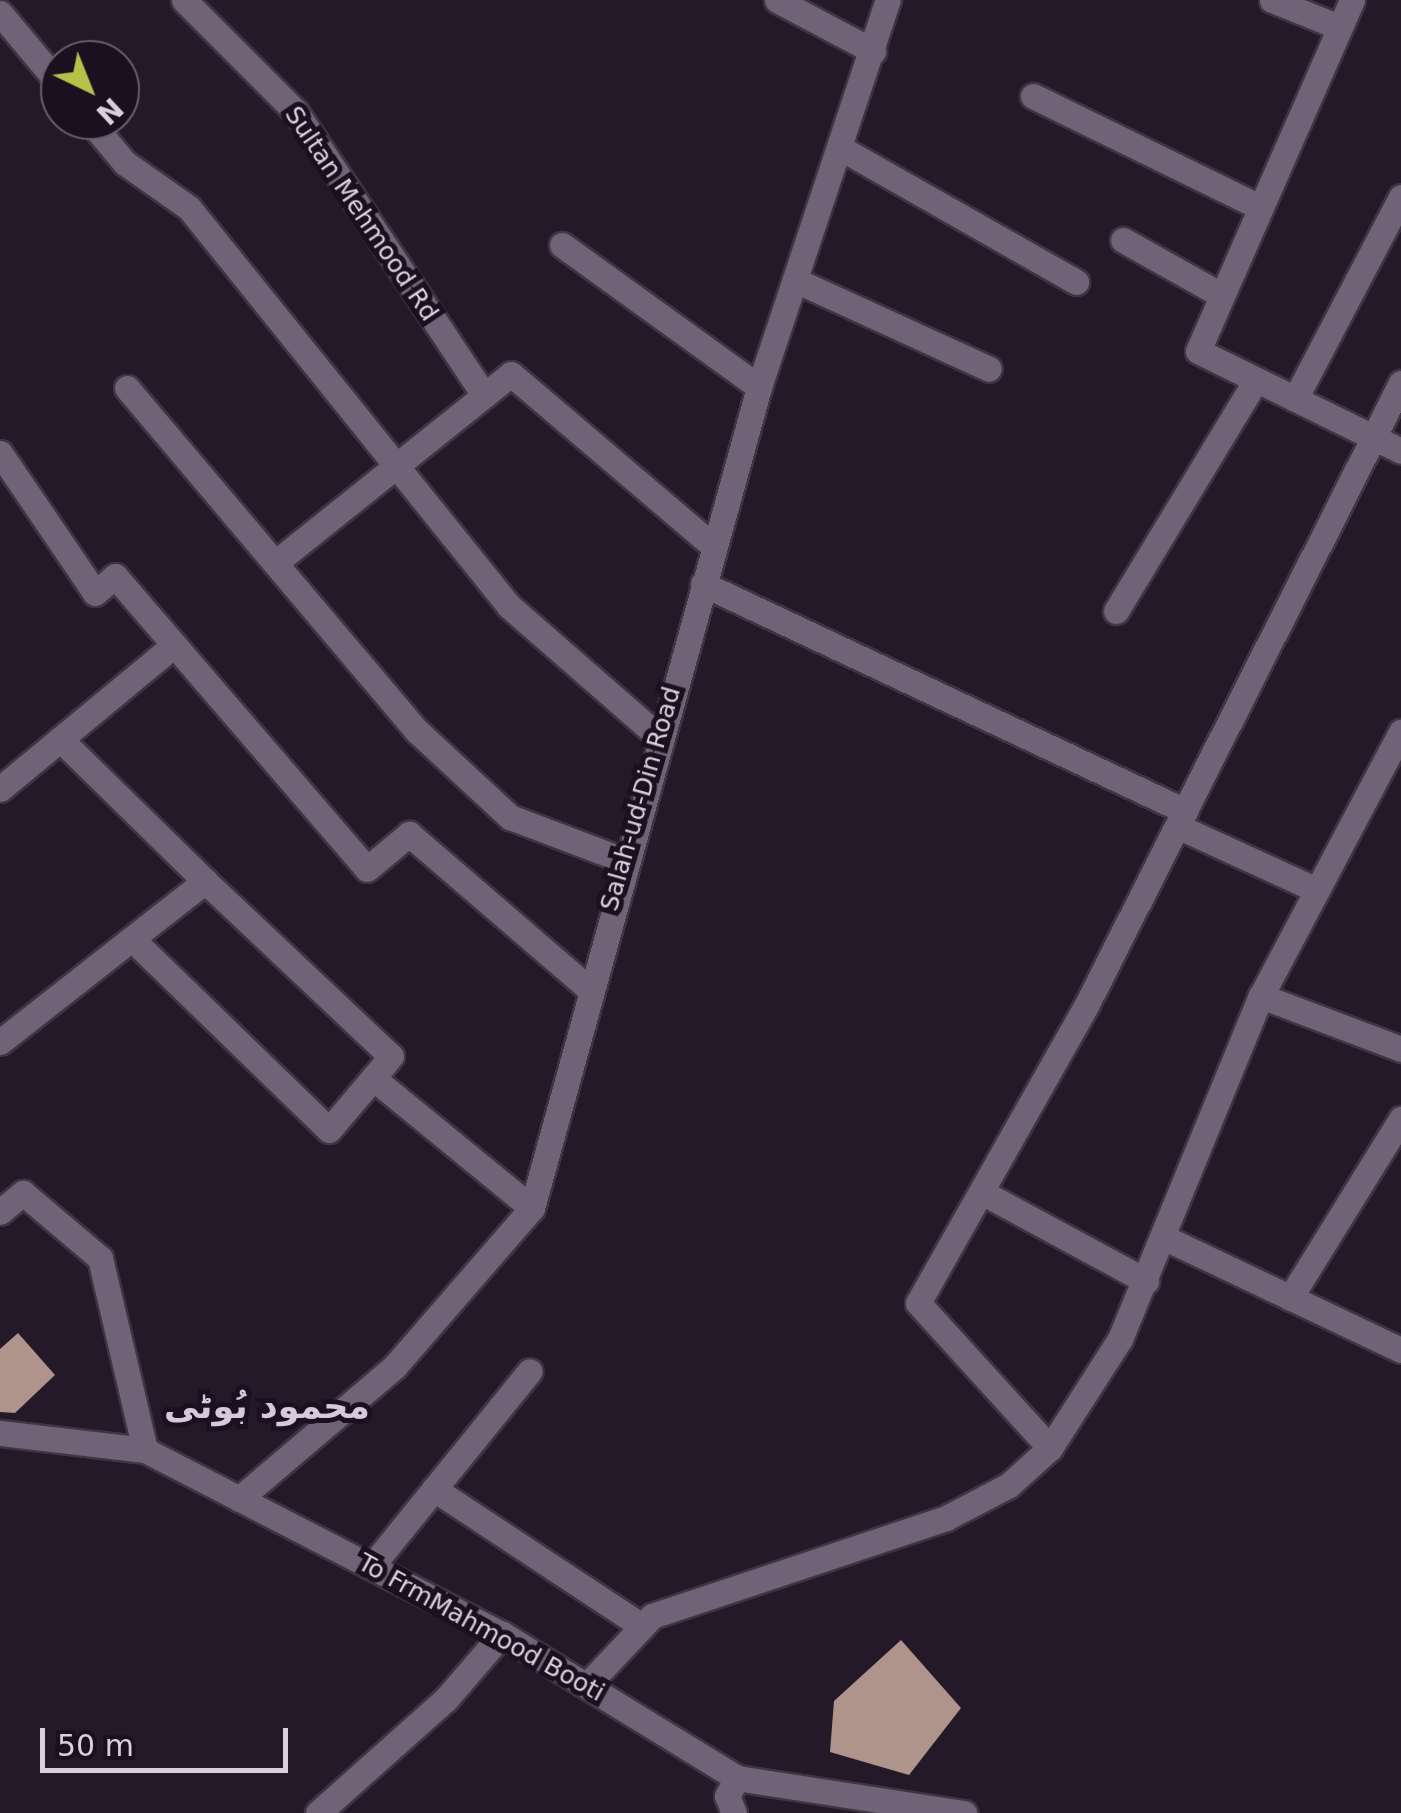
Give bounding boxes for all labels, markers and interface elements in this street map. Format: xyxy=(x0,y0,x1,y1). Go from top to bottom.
north arrow xyxy=(40,40,140,140)
text: N xyxy=(90,91,129,131)
street label: Sultan Mehmood Rd xyxy=(278,101,444,327)
street label: Salah-ud-Din Road xyxy=(595,683,687,915)
district label: محمود بُوٹی xyxy=(164,1385,370,1427)
street label: To FrmMahmood Booti xyxy=(353,1548,609,1708)
scale bar xyxy=(45,1708,292,1770)
text: 50 m xyxy=(57,1728,134,1763)

